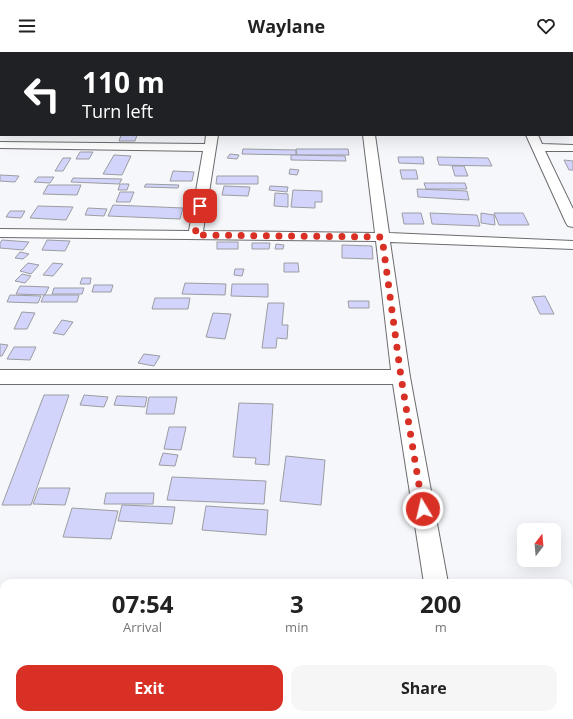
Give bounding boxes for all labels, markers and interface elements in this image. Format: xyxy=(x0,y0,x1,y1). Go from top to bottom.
text: Waylane xyxy=(248,14,325,38)
icon: menu xyxy=(16,15,38,37)
icon: heart xyxy=(535,15,557,37)
text: 110 m xyxy=(82,63,165,101)
icon: left xyxy=(16,68,68,120)
text: Turn left xyxy=(82,99,153,123)
pin xyxy=(183,189,217,223)
icon: arrive xyxy=(189,195,211,217)
position arrow xyxy=(402,488,444,530)
north arrow xyxy=(517,523,561,567)
map controls xyxy=(517,523,561,567)
text: 07:54 xyxy=(112,587,173,620)
text: 3 xyxy=(290,587,304,620)
text: 200 xyxy=(420,587,461,620)
text: Arrival xyxy=(123,618,162,636)
text: min xyxy=(285,618,308,636)
text: m xyxy=(435,618,447,636)
button: Exit xyxy=(16,665,283,711)
button: Share xyxy=(291,665,557,711)

